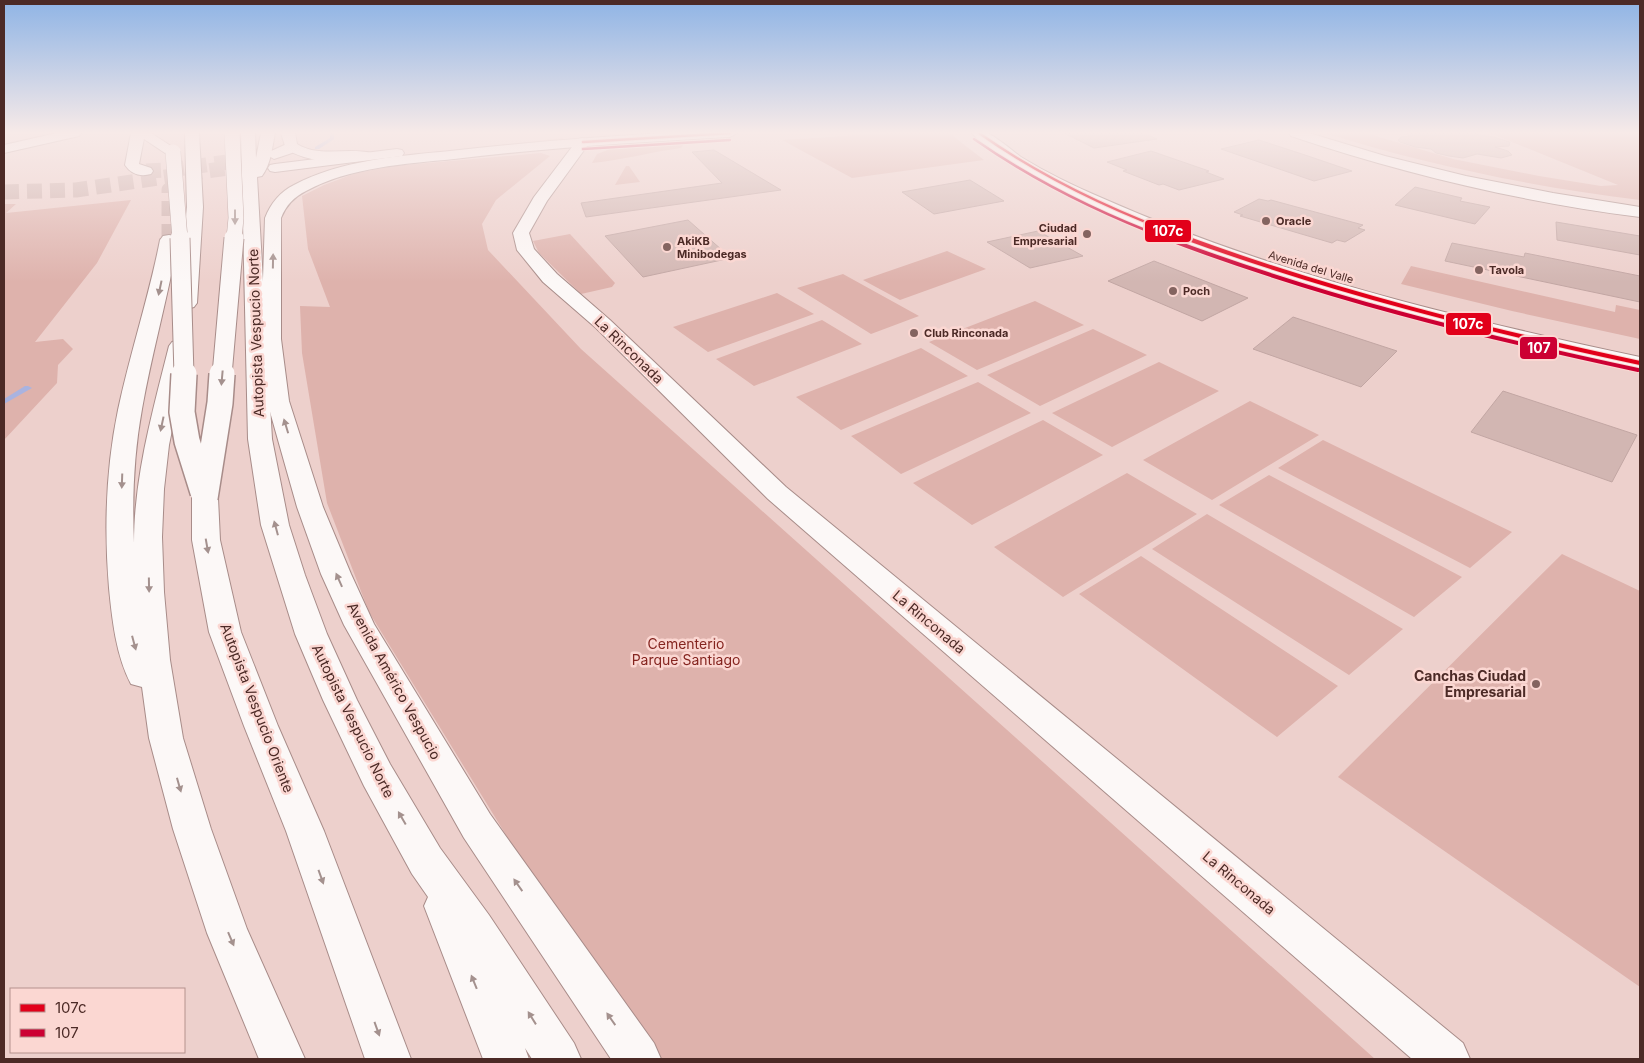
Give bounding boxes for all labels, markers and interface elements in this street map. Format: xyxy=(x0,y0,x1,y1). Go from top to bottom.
one-way arrow xyxy=(231,209,239,225)
place label: Oracle xyxy=(1276,214,1312,228)
marker: Oracle xyxy=(1260,215,1272,227)
line badge: 107c xyxy=(1144,219,1192,243)
place label: Ciudad Empresarial xyxy=(1013,221,1077,248)
text: 107c xyxy=(1153,222,1183,239)
marker: Ciudad Empresarial xyxy=(1081,228,1093,240)
place label: AkiKB Minibodegas xyxy=(677,234,747,261)
marker: AkiKB Minibodegas xyxy=(661,241,673,253)
street label: Avenida del Valle xyxy=(1267,247,1355,287)
street label: Autopista Vespucio Norte xyxy=(244,248,267,418)
one-way arrow xyxy=(269,253,277,269)
place label: Tavola xyxy=(1489,263,1524,277)
marker: Tavola xyxy=(1473,264,1485,276)
one-way arrow xyxy=(156,281,164,296)
place label: Poch xyxy=(1183,284,1210,298)
marker: Poch xyxy=(1167,285,1179,297)
street label: La Rinconada xyxy=(591,312,667,387)
line badge: 107c xyxy=(1445,312,1492,336)
text: 107c xyxy=(1453,315,1483,332)
place label: Club Rinconada xyxy=(924,326,1008,340)
marker: Club Rinconada xyxy=(908,327,920,339)
line badge: 107 xyxy=(1519,336,1558,360)
text: 107 xyxy=(1527,339,1551,356)
one-way arrow xyxy=(218,371,226,387)
one-way arrow xyxy=(158,416,166,431)
one-way arrow xyxy=(281,419,289,434)
one-way arrow xyxy=(117,474,125,490)
one-way arrow xyxy=(272,521,280,536)
one-way arrow xyxy=(204,539,212,555)
one-way arrow xyxy=(334,573,342,587)
one-way arrow xyxy=(145,577,153,593)
street label: La Rinconada xyxy=(890,586,969,657)
street label: Avenida Américo Vespucio xyxy=(344,599,445,762)
street label: Autopista Vespucio Oriente xyxy=(217,621,298,795)
one-way arrow xyxy=(130,635,138,650)
park label: Cementerio Parque Santiago xyxy=(632,635,740,668)
street label: Autopista Vespucio Norte xyxy=(309,641,398,800)
place label: Canchas Ciudad Empresarial xyxy=(1414,667,1526,700)
marker: Canchas Ciudad Empresarial xyxy=(1530,678,1542,690)
one-way arrow xyxy=(176,777,184,792)
one-way arrow xyxy=(397,812,406,825)
street label: La Rinconada xyxy=(1200,847,1279,918)
one-way arrow xyxy=(318,869,325,884)
one-way arrow xyxy=(513,879,523,892)
one-way arrow xyxy=(227,932,235,946)
one-way arrow xyxy=(470,974,478,989)
legend xyxy=(10,988,185,1053)
text: 107c xyxy=(55,998,87,1017)
one-way arrow xyxy=(527,1011,536,1025)
one-way arrow xyxy=(606,1012,616,1026)
one-way arrow xyxy=(374,1022,381,1037)
text: 107 xyxy=(55,1023,79,1042)

